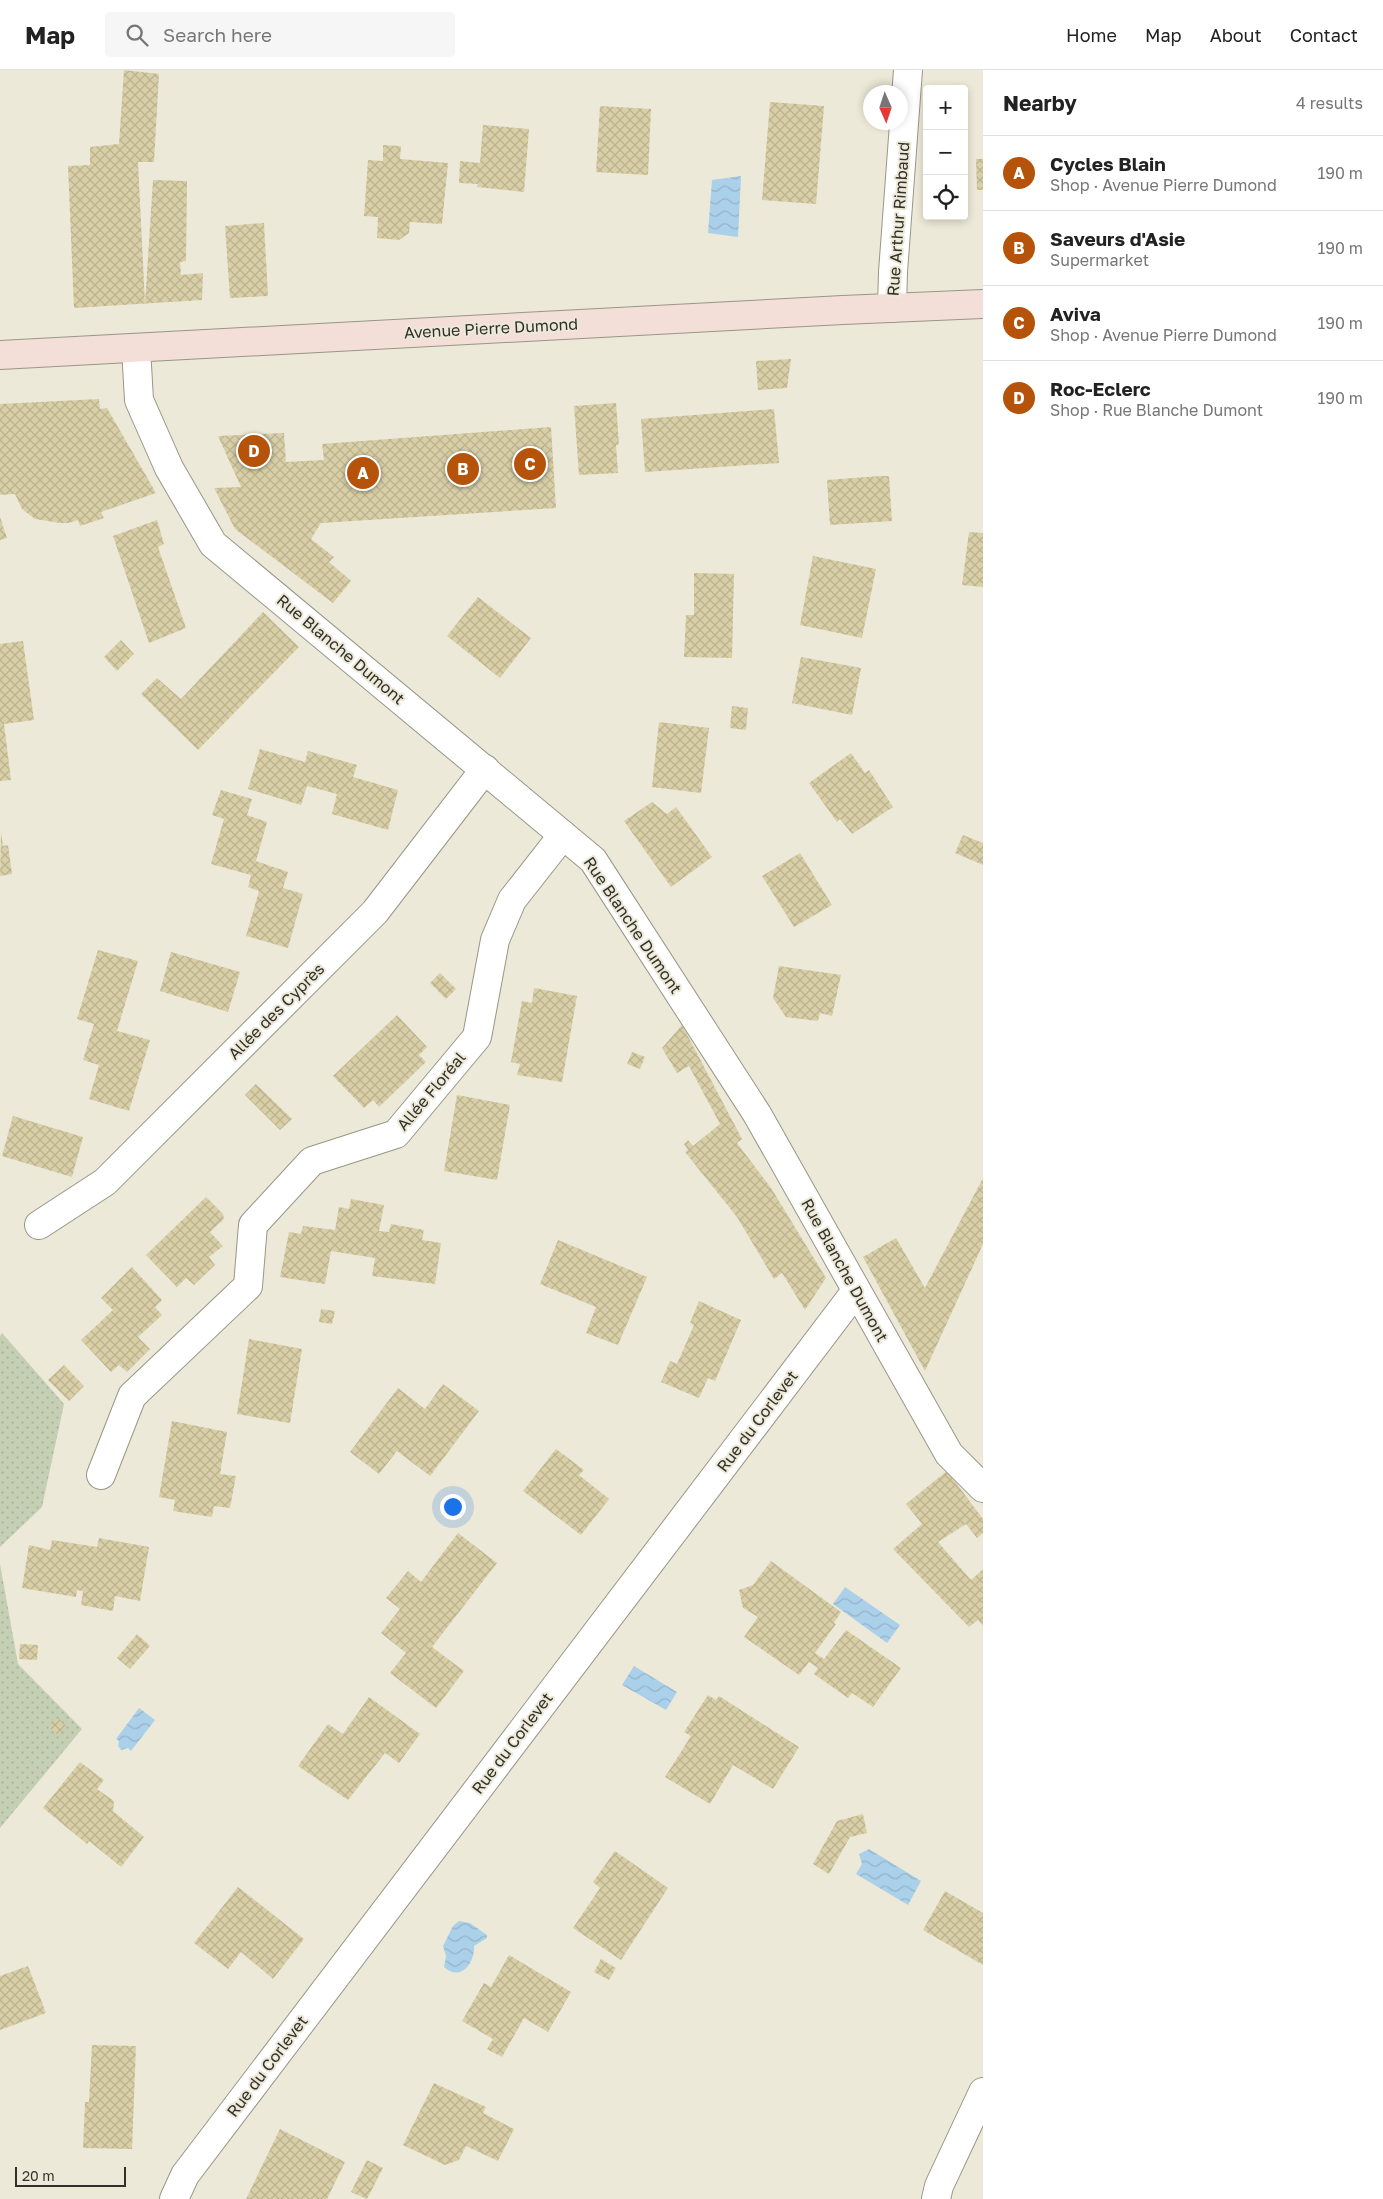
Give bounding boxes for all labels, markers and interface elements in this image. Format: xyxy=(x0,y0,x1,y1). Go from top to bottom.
search box xyxy=(105,12,455,57)
text: Map xyxy=(25,20,75,49)
icon: search xyxy=(123,21,151,49)
text: Search here xyxy=(163,23,272,46)
text: Home xyxy=(1066,24,1117,46)
text: Map xyxy=(1145,24,1182,46)
text: About xyxy=(1210,24,1262,46)
text: Contact xyxy=(1290,24,1358,46)
north arrow xyxy=(863,85,908,130)
map controls xyxy=(923,85,968,220)
button: + xyxy=(923,85,968,130)
text: Nearby xyxy=(1003,90,1077,116)
text: 4 results xyxy=(1296,93,1363,113)
button: − xyxy=(923,130,968,175)
street label: Rue Arthur Rimbaud xyxy=(883,141,913,297)
text: Cycles Blain xyxy=(1050,152,1166,175)
text: A xyxy=(1013,163,1025,183)
text: 190 m xyxy=(1317,163,1363,183)
button: locate xyxy=(923,175,968,220)
text: Shop · Avenue Pierre Dumond xyxy=(1050,175,1277,195)
text: Saveurs d'Asie xyxy=(1050,227,1185,250)
text: B xyxy=(1013,238,1025,258)
text: 190 m xyxy=(1317,238,1363,258)
text: Supermarket xyxy=(1050,250,1149,270)
text: Aviva xyxy=(1050,302,1101,325)
street label: Avenue Pierre Dumond xyxy=(403,313,579,343)
text: C xyxy=(1013,313,1025,333)
text: 190 m xyxy=(1317,313,1363,333)
text: Shop · Avenue Pierre Dumond xyxy=(1050,325,1277,345)
text: Roc-Eclerc xyxy=(1050,377,1151,400)
text: D xyxy=(1013,388,1025,408)
text: 190 m xyxy=(1317,388,1363,408)
text: Shop · Rue Blanche Dumont xyxy=(1050,400,1263,420)
pin: D xyxy=(238,432,270,470)
pin: C xyxy=(514,445,546,483)
pin: B xyxy=(447,450,479,488)
pin: A xyxy=(347,454,379,492)
street label: Rue Blanche Dumont xyxy=(273,590,409,708)
street label: Rue Blanche Dumont xyxy=(580,853,686,997)
street label: Allée des Cyprès xyxy=(224,959,328,1063)
street label: Allée Floréal xyxy=(392,1048,470,1134)
street label: Rue Blanche Dumont xyxy=(797,1195,893,1345)
street label: Rue du Corlevet xyxy=(712,1366,802,1476)
your location xyxy=(440,1494,466,1520)
street label: Rue du Corlevet xyxy=(467,1688,557,1798)
street label: Rue du Corlevet xyxy=(222,2011,312,2121)
scale bar xyxy=(15,2164,126,2187)
text: 20 m xyxy=(22,2167,55,2184)

